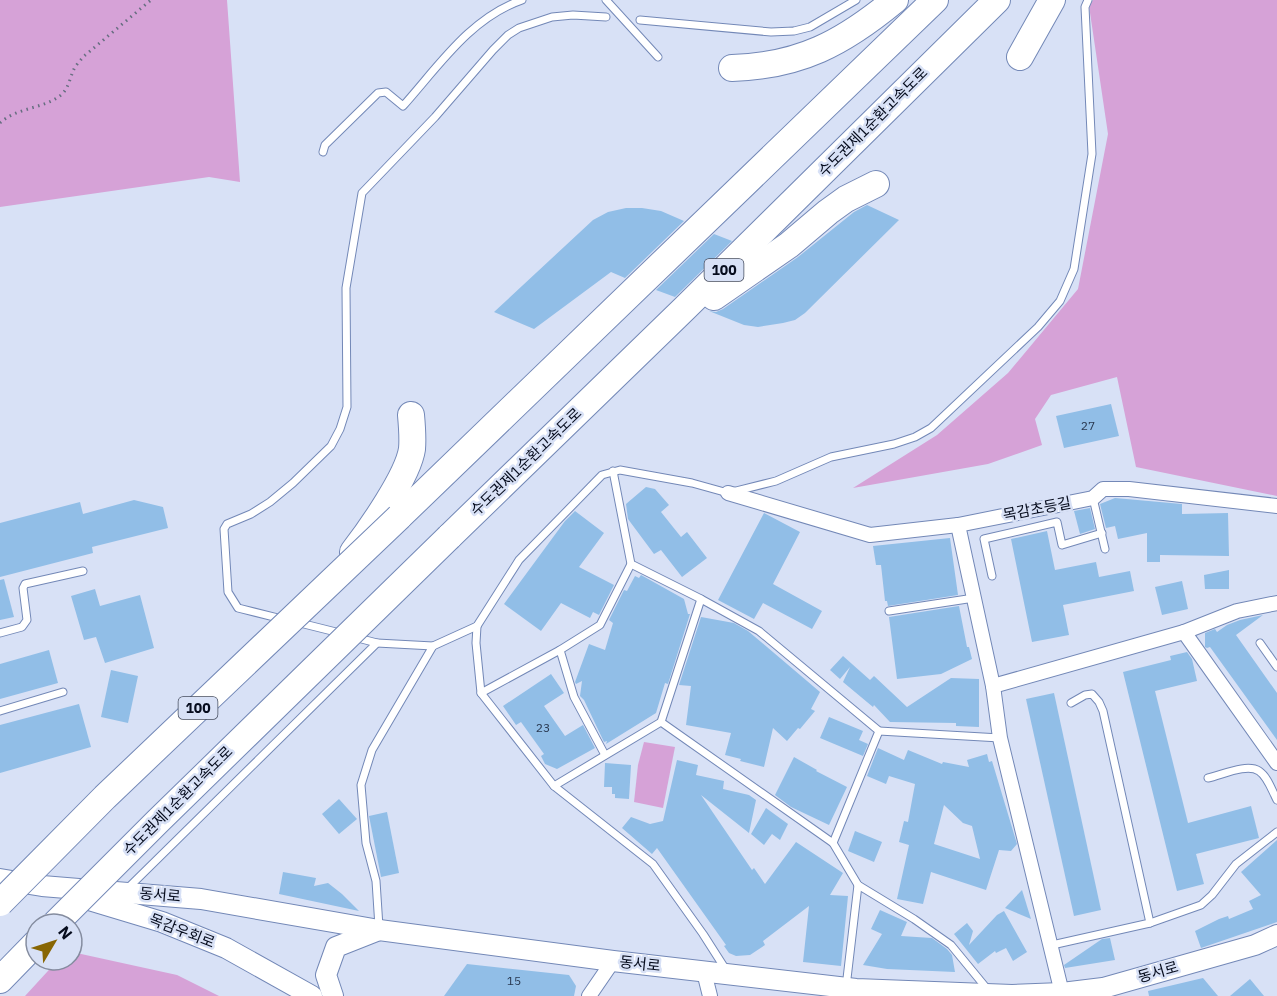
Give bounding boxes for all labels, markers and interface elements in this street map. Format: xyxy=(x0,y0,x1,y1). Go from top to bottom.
street label: 수도권제1순환고속도로 xyxy=(814,63,931,180)
road number: 100 xyxy=(704,259,744,281)
street label: 수도권제1순환고속도로 xyxy=(466,404,585,520)
house number: 27 xyxy=(1081,418,1095,433)
street label: 목감초등길 xyxy=(1001,493,1073,524)
road number: 100 xyxy=(178,697,218,719)
house number: 23 xyxy=(536,720,550,735)
street label: 수도권제1순환고속도로 xyxy=(119,742,236,859)
street label: 동서로 xyxy=(139,883,181,906)
street label: 목감우회로 xyxy=(147,909,218,952)
north arrow xyxy=(24,912,84,972)
text: N xyxy=(54,922,77,943)
street label: 동서로 xyxy=(618,952,662,975)
street label: 동서로 xyxy=(1135,957,1180,986)
house number: 15 xyxy=(507,973,521,988)

